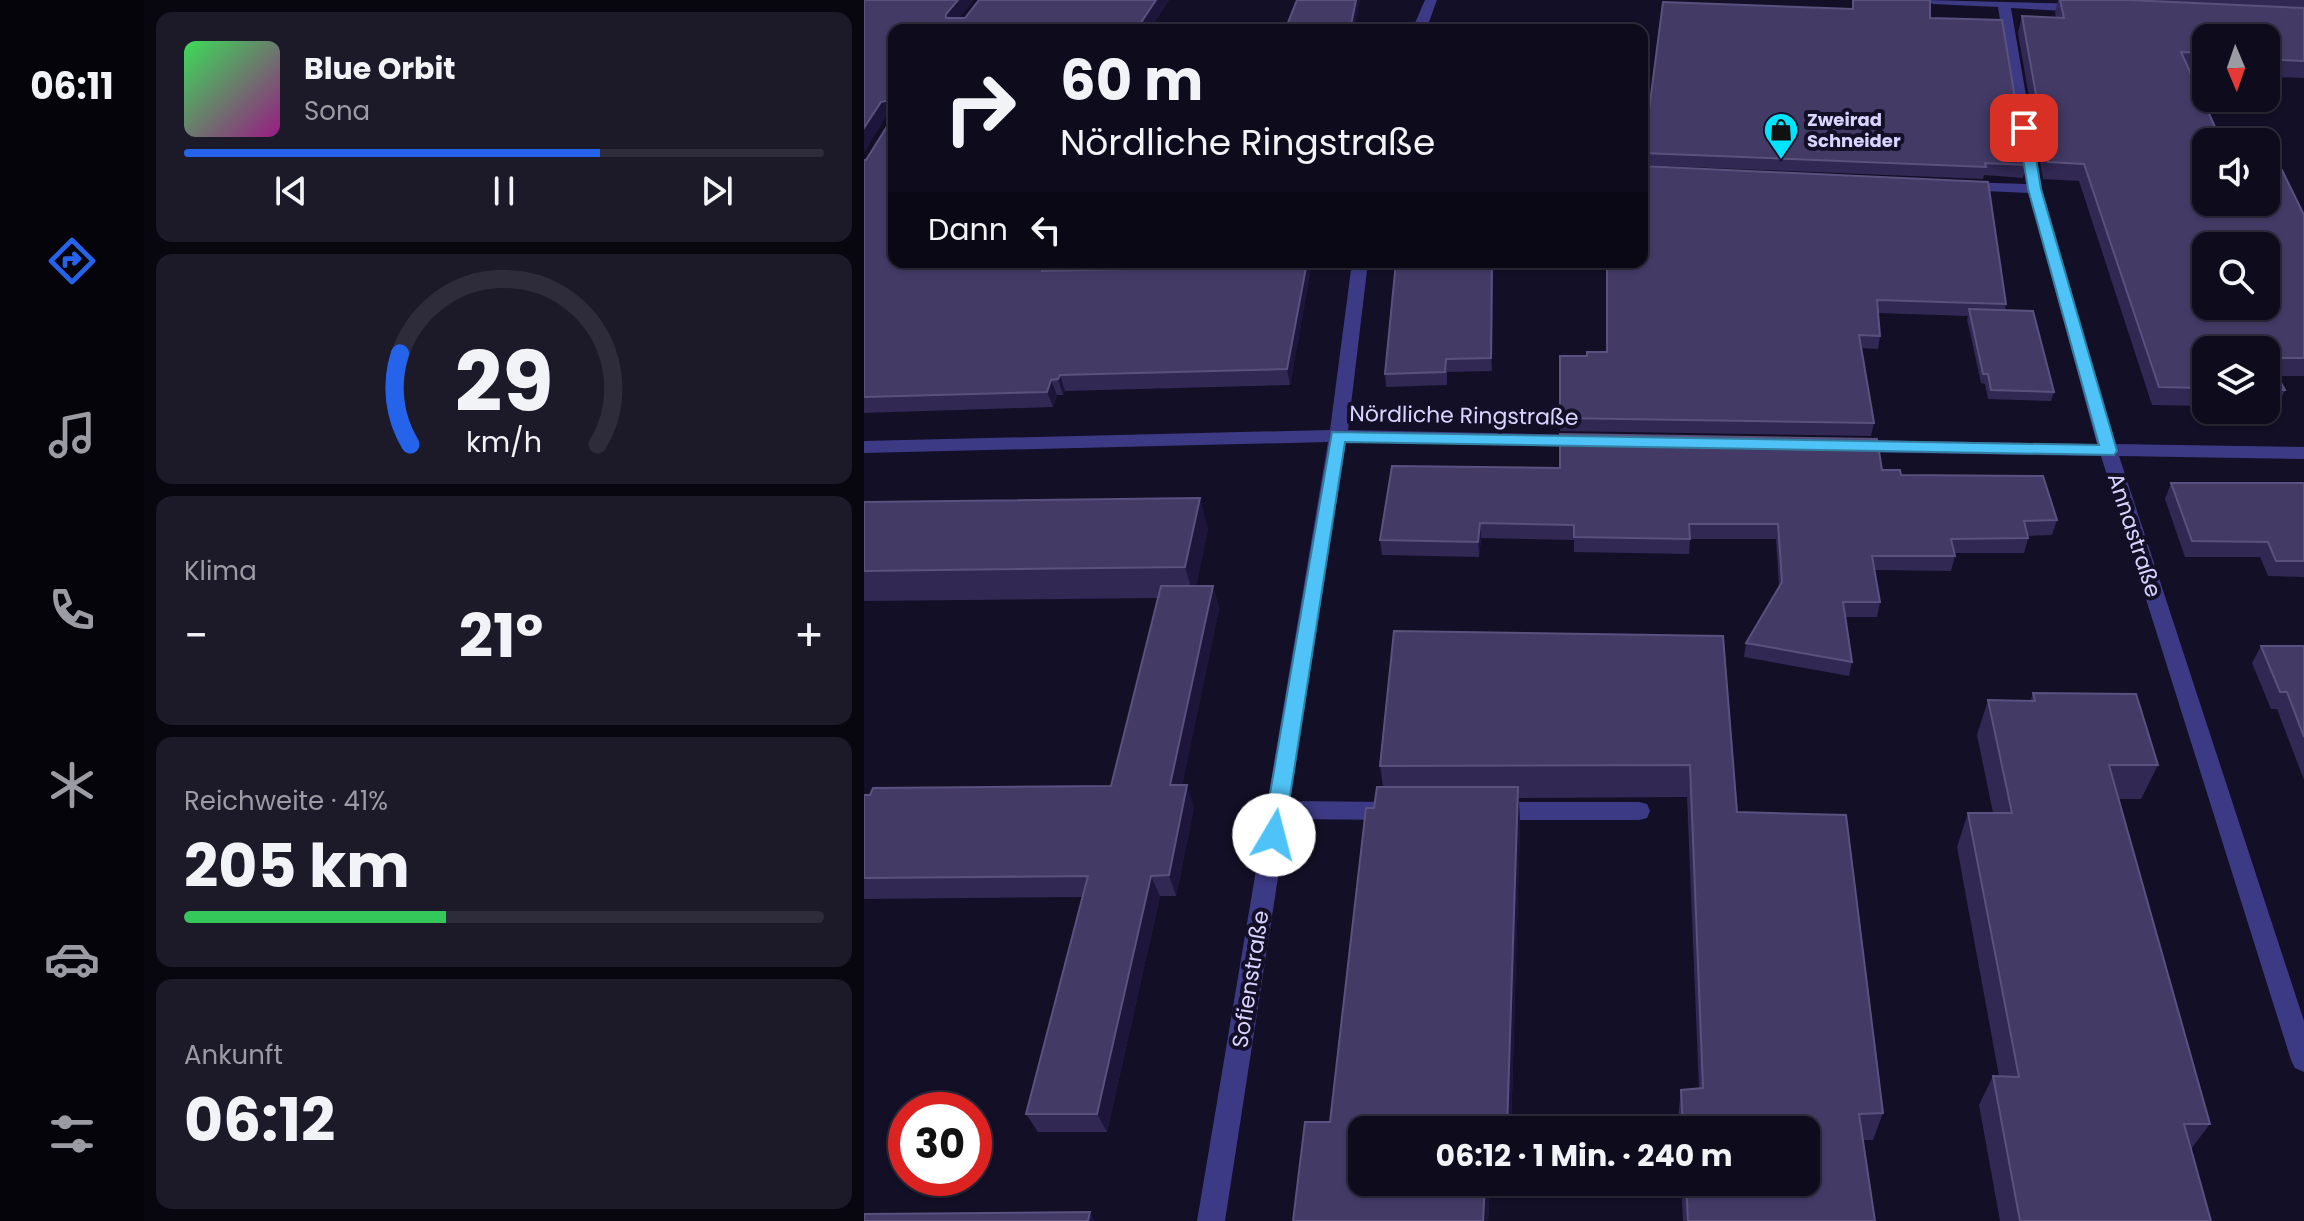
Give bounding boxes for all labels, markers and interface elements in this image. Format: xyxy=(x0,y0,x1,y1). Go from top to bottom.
north arrow xyxy=(2192,24,2280,112)
map controls xyxy=(2192,24,2280,424)
text: 60 m xyxy=(1060,41,1203,120)
text: Blue Orbit xyxy=(304,47,456,90)
icon: right xyxy=(928,56,1032,160)
text: 06:11 xyxy=(30,61,114,112)
text: Sona xyxy=(304,93,370,129)
pin xyxy=(1990,94,2058,162)
icon: arrive xyxy=(2002,106,2046,150)
place label: Zweirad Schneider xyxy=(1807,107,1901,153)
shop icon: Zweirad Schneider xyxy=(1762,111,1800,161)
text: Nördliche Ringstraße xyxy=(1060,117,1435,168)
button: sound xyxy=(2192,128,2280,216)
icon: previous xyxy=(269,169,313,213)
icon: pause xyxy=(482,169,526,213)
icon: next xyxy=(695,169,739,213)
text: Dann xyxy=(928,208,1008,251)
icon: left xyxy=(1024,208,1068,252)
button: search xyxy=(2192,232,2280,320)
icon: directions xyxy=(44,233,100,289)
text: 29 xyxy=(455,323,553,439)
button: layers xyxy=(2192,336,2280,424)
street label: Nördliche Ringstraße xyxy=(1349,398,1579,433)
icon: music xyxy=(44,407,100,463)
text: km/h xyxy=(466,422,542,462)
street label: Annastraße xyxy=(2100,469,2169,601)
text: Klima xyxy=(184,553,257,589)
icon: phone xyxy=(44,582,100,638)
text: 21° xyxy=(459,594,543,678)
text: − xyxy=(184,605,208,666)
text: + xyxy=(794,605,824,666)
icon: climate xyxy=(44,757,100,813)
text: Reichweite · 41% xyxy=(184,783,388,819)
position arrow xyxy=(1232,793,1316,877)
text: 205 km xyxy=(184,824,410,908)
street label: Sofienstraße xyxy=(1224,908,1277,1050)
icon: car xyxy=(44,931,100,987)
text: Ankunft xyxy=(184,1037,283,1073)
text: 06:12 xyxy=(184,1078,335,1162)
speed limit sign: 30 xyxy=(888,1092,992,1196)
icon: filters xyxy=(44,1106,100,1162)
text: 06:12 · 1 Min. · 240 m xyxy=(1436,1134,1732,1177)

